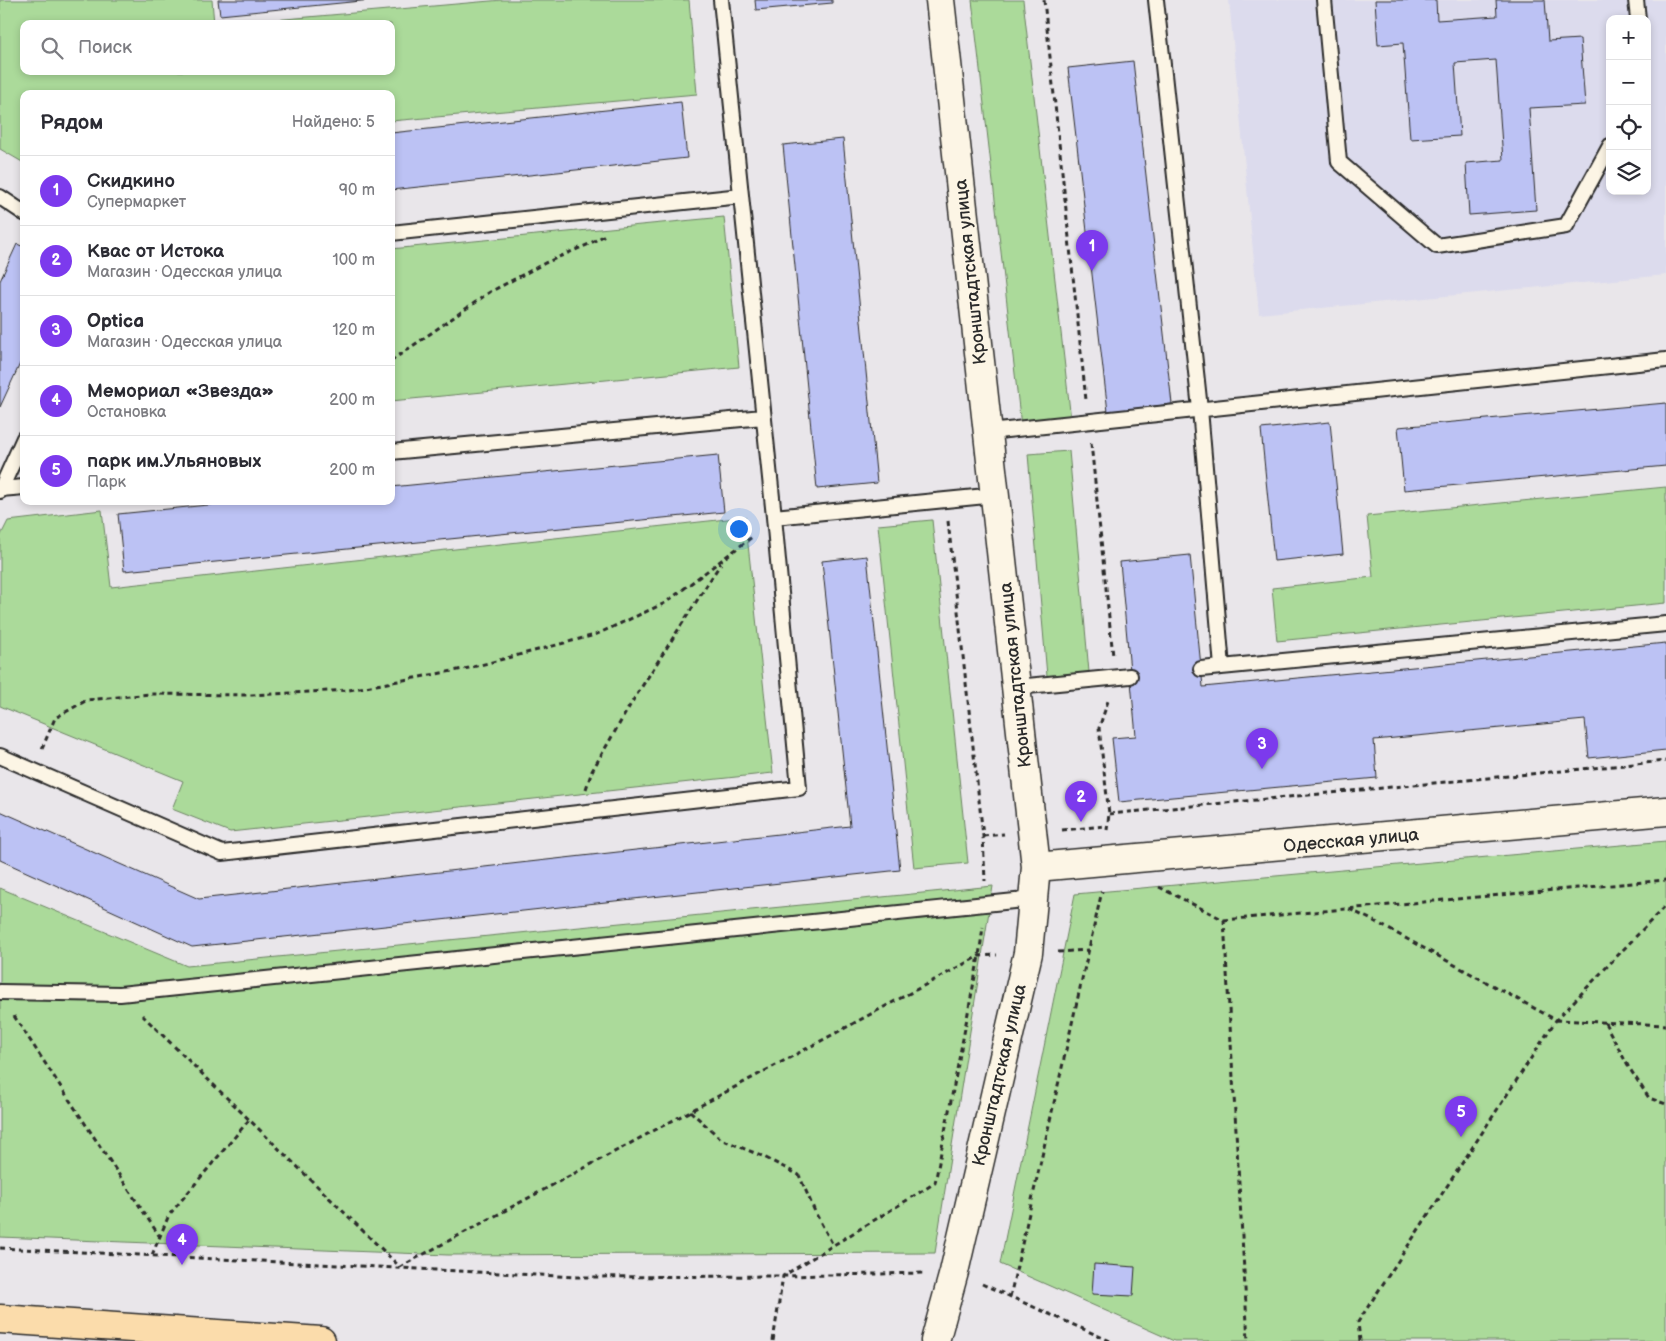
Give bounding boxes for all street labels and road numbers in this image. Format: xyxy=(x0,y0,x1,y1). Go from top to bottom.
street label: Кронштадтская улица xyxy=(950,178,991,366)
street label: Кронштадтская улица xyxy=(995,581,1036,769)
street label: Одесская улица xyxy=(1282,824,1420,857)
street label: Кронштадтская улица xyxy=(968,982,1031,1168)

